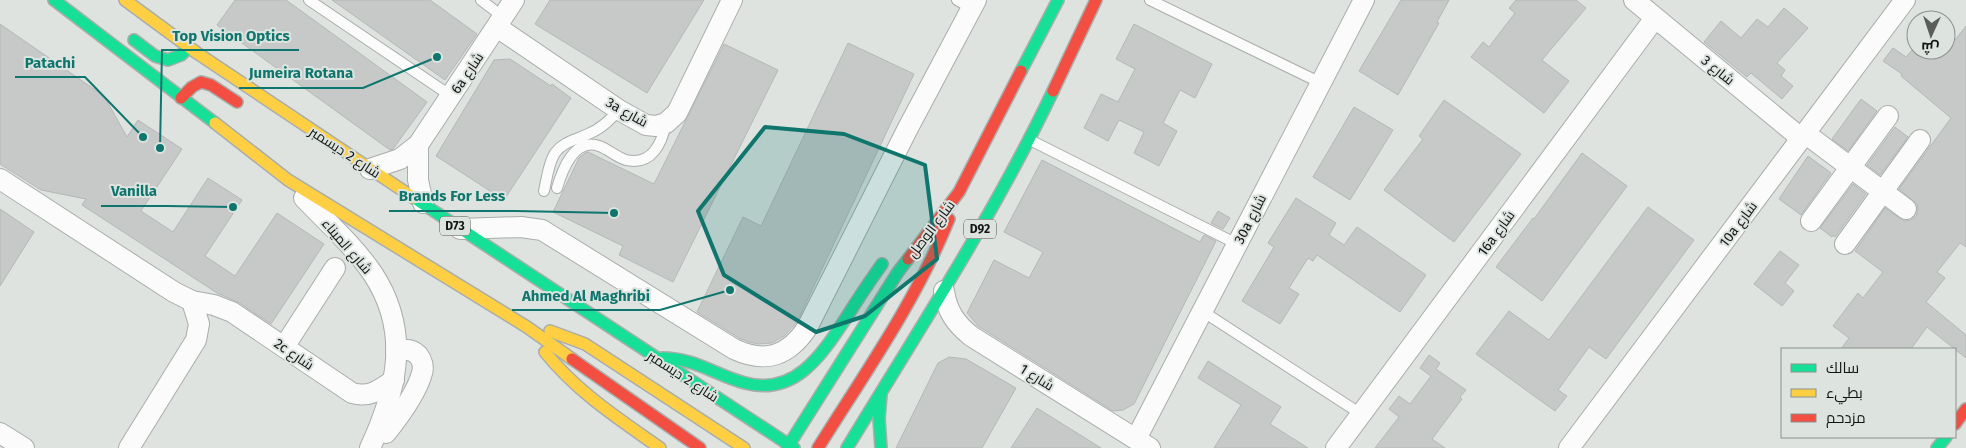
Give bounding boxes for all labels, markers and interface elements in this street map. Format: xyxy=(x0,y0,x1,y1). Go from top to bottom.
north arrow xyxy=(1906,10,1956,60)
callout: Top Vision Optics xyxy=(162,20,299,50)
text: Top Vision Optics xyxy=(172,27,290,45)
text: ش xyxy=(1921,39,1940,56)
callout: Patachi xyxy=(15,47,85,77)
street label: 6a شارع xyxy=(448,49,487,97)
street label: شارع 3 xyxy=(1698,52,1738,89)
text: Patachi xyxy=(25,54,75,72)
callout: Jumeira Rotana xyxy=(239,58,363,88)
text: Jumeira Rotana xyxy=(248,64,353,82)
street label: 3a شارع xyxy=(603,94,651,131)
street label: شارع 2 ديسمبر xyxy=(305,122,384,182)
callout: Vanilla xyxy=(101,176,167,206)
callout: Brands For Less xyxy=(389,181,516,211)
text: Vanilla xyxy=(110,182,157,200)
text: Brands For Less xyxy=(399,187,505,205)
street label: 30a شارع xyxy=(1231,192,1270,247)
street label: شارع الوصل xyxy=(904,197,959,261)
street label: 10a شارع xyxy=(1716,198,1761,250)
street label: 16a شارع xyxy=(1474,207,1519,259)
street label: شارع الميناء xyxy=(318,215,375,278)
road number: D73 xyxy=(440,217,470,236)
road number: D92 xyxy=(964,220,996,238)
callout: Ahmed Al Maghribi xyxy=(512,280,660,310)
text: Ahmed Al Maghribi xyxy=(521,287,650,305)
street label: 2c شارع xyxy=(271,335,317,374)
street label: شارع 2 ديسمبر xyxy=(643,346,722,406)
legend xyxy=(1781,348,1956,438)
text: سالك xyxy=(1826,359,1859,377)
street label: شارع 1 xyxy=(1017,360,1057,394)
text: بطيء xyxy=(1826,384,1863,405)
text: مزدحم xyxy=(1826,409,1866,428)

